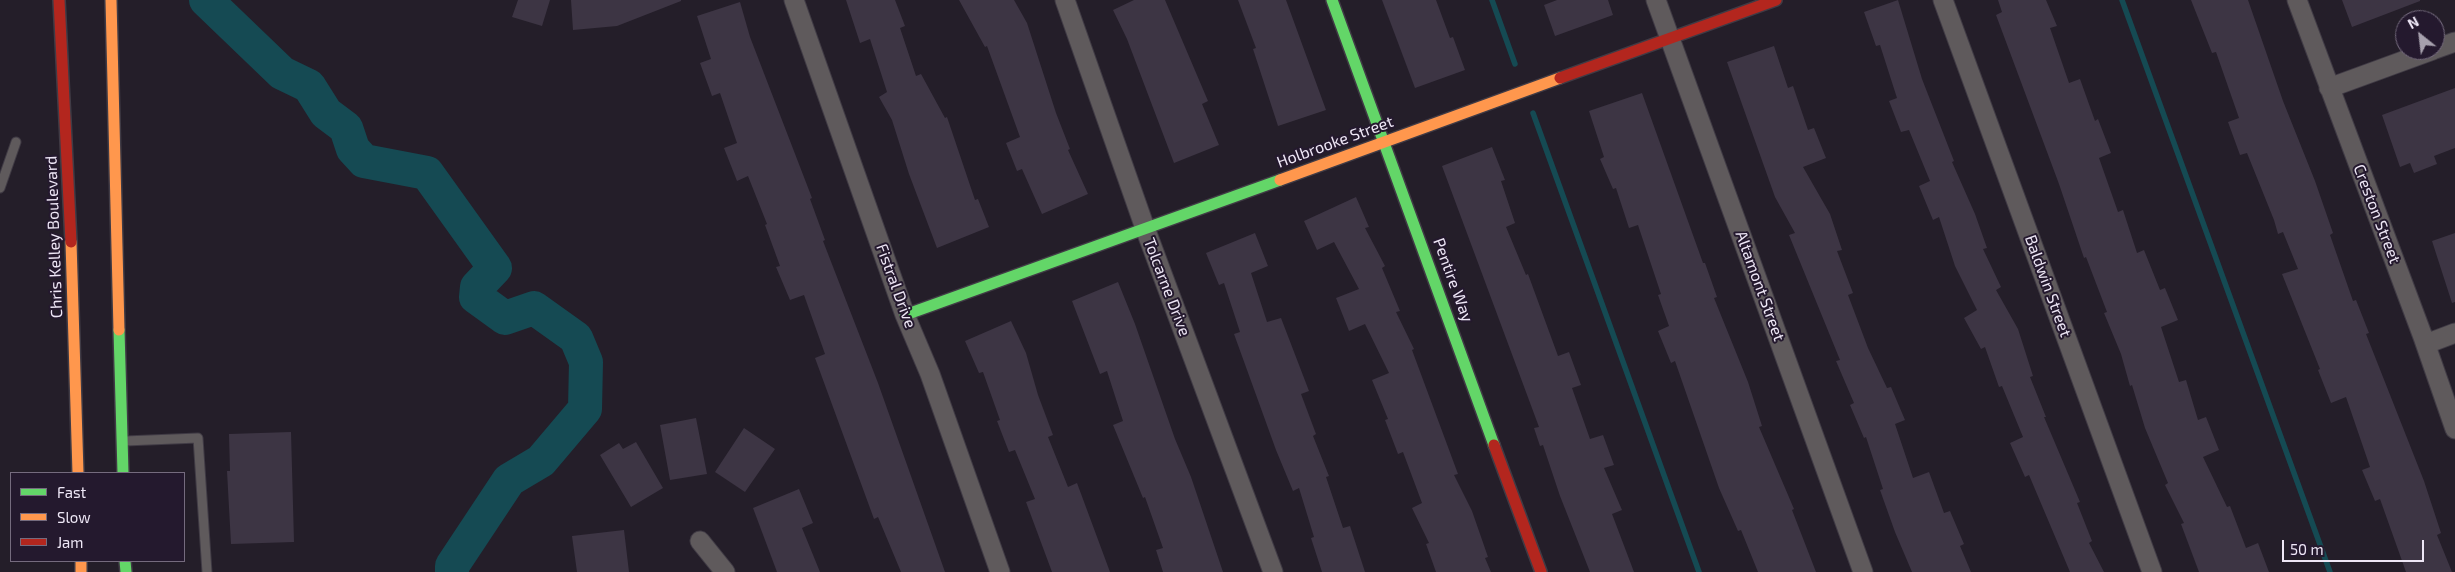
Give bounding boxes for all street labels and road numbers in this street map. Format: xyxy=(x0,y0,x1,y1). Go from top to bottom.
street label: Holbrooke Street xyxy=(1274,112,1396,172)
street label: Chris Kelley Boulevard xyxy=(42,155,66,319)
street label: Creston Street xyxy=(2349,162,2405,266)
street label: Altamont Street xyxy=(1731,228,1789,344)
street label: Baldwin Street xyxy=(2021,232,2075,340)
street label: Tolcarne Drive xyxy=(1139,235,1195,339)
street label: Pentire Way xyxy=(1429,235,1477,325)
street label: Fistral Drive xyxy=(872,241,920,331)

